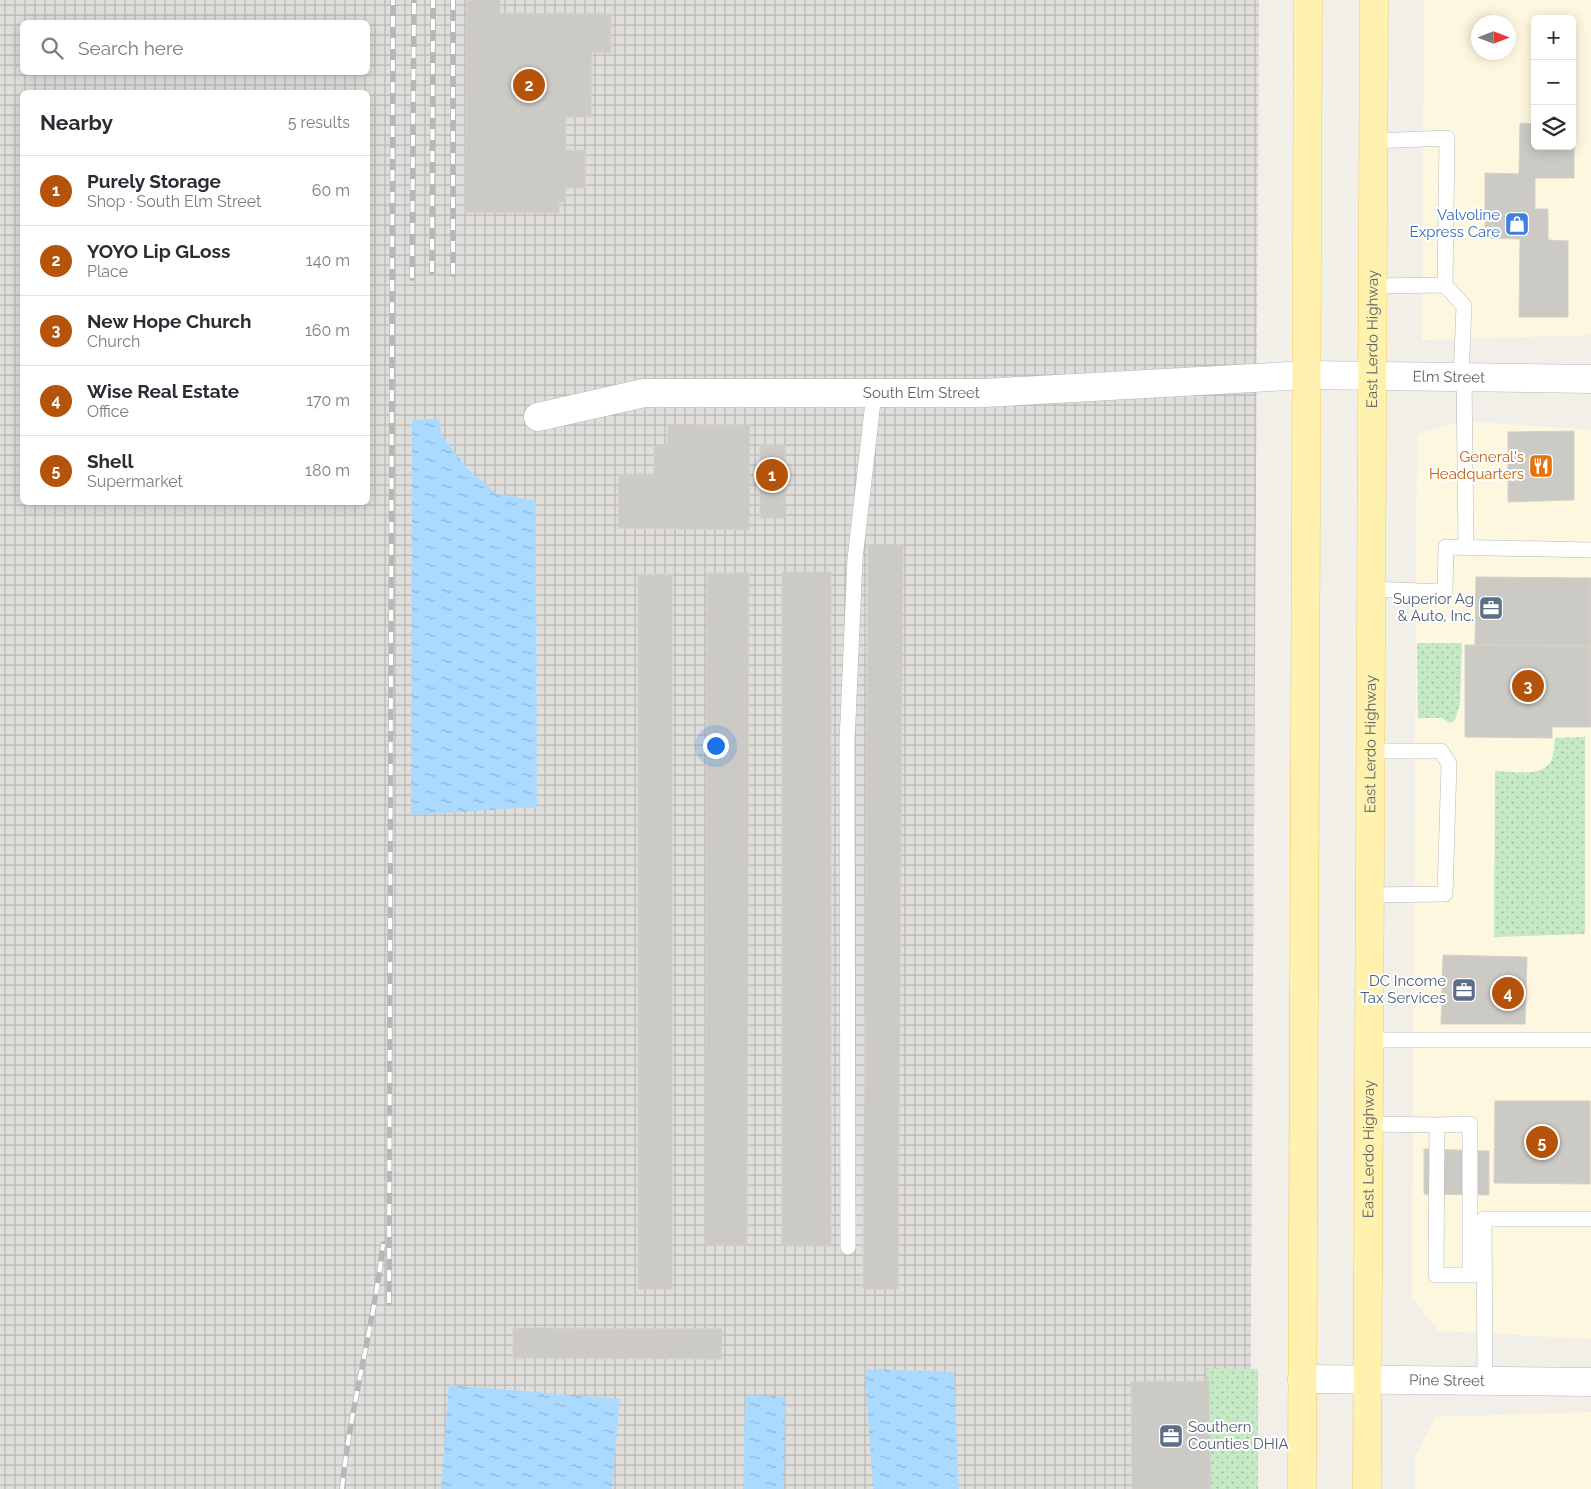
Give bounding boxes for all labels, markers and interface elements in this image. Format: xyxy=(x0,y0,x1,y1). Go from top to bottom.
north arrow xyxy=(1471,15,1516,60)
map controls xyxy=(1531,15,1576,150)
button: + xyxy=(1531,15,1576,60)
search box xyxy=(20,20,370,75)
icon: search xyxy=(38,34,66,62)
text: Search here xyxy=(78,37,184,59)
button: − xyxy=(1531,60,1576,105)
pin: 2 xyxy=(513,66,545,104)
button: layers xyxy=(1531,105,1576,150)
text: Nearby xyxy=(40,110,113,135)
text: 5 results xyxy=(288,113,350,132)
text: Purely Storage xyxy=(87,170,221,192)
text: 1 xyxy=(52,181,60,200)
text: 60 m xyxy=(312,181,350,200)
text: Shop · South Elm Street xyxy=(87,192,261,211)
place label: Valvoline Express Care xyxy=(1410,206,1500,241)
shop icon: Valvoline Express Care xyxy=(1504,211,1530,237)
text: YOYO Lip GLoss xyxy=(87,240,230,262)
text: 2 xyxy=(51,251,61,270)
text: 140 m xyxy=(306,251,350,270)
text: Place xyxy=(87,262,128,281)
street label: East Lerdo Highway xyxy=(1363,270,1382,408)
text: New Hope Church xyxy=(87,310,252,332)
text: 3 xyxy=(52,321,60,340)
text: 160 m xyxy=(305,321,350,340)
text: Church xyxy=(87,332,140,351)
street label: Elm Street xyxy=(1412,367,1485,387)
text: Wise Real Estate xyxy=(87,380,239,402)
street label: South Elm Street xyxy=(863,384,980,402)
text: 4 xyxy=(51,391,61,410)
text: 170 m xyxy=(306,391,350,410)
text: Office xyxy=(87,402,129,421)
place label: General's Headquarters xyxy=(1429,448,1524,483)
text: Shell xyxy=(87,450,134,472)
restaurant icon: General's Headquarters xyxy=(1528,453,1554,479)
pin: 1 xyxy=(756,456,788,494)
text: 5 xyxy=(52,461,60,480)
text: 180 m xyxy=(305,461,350,480)
text: Supermarket xyxy=(87,472,183,491)
place label: Superior Ag & Auto, Inc. xyxy=(1393,590,1474,625)
office icon: Superior Ag & Auto, Inc. xyxy=(1478,595,1504,621)
pin: 3 xyxy=(1512,667,1544,705)
street label: East Lerdo Highway xyxy=(1361,675,1380,813)
your location xyxy=(703,733,729,759)
place label: DC Income Tax Services xyxy=(1360,972,1446,1007)
pin: 4 xyxy=(1492,974,1524,1012)
office icon: DC Income Tax Services xyxy=(1451,977,1477,1003)
street label: East Lerdo Highway xyxy=(1359,1080,1378,1218)
pin: 5 xyxy=(1526,1123,1558,1161)
street label: Pine Street xyxy=(1409,1371,1485,1390)
place label: Southern Counties DHIA xyxy=(1188,1418,1289,1453)
office icon: Southern Counties DHIA xyxy=(1158,1423,1184,1449)

